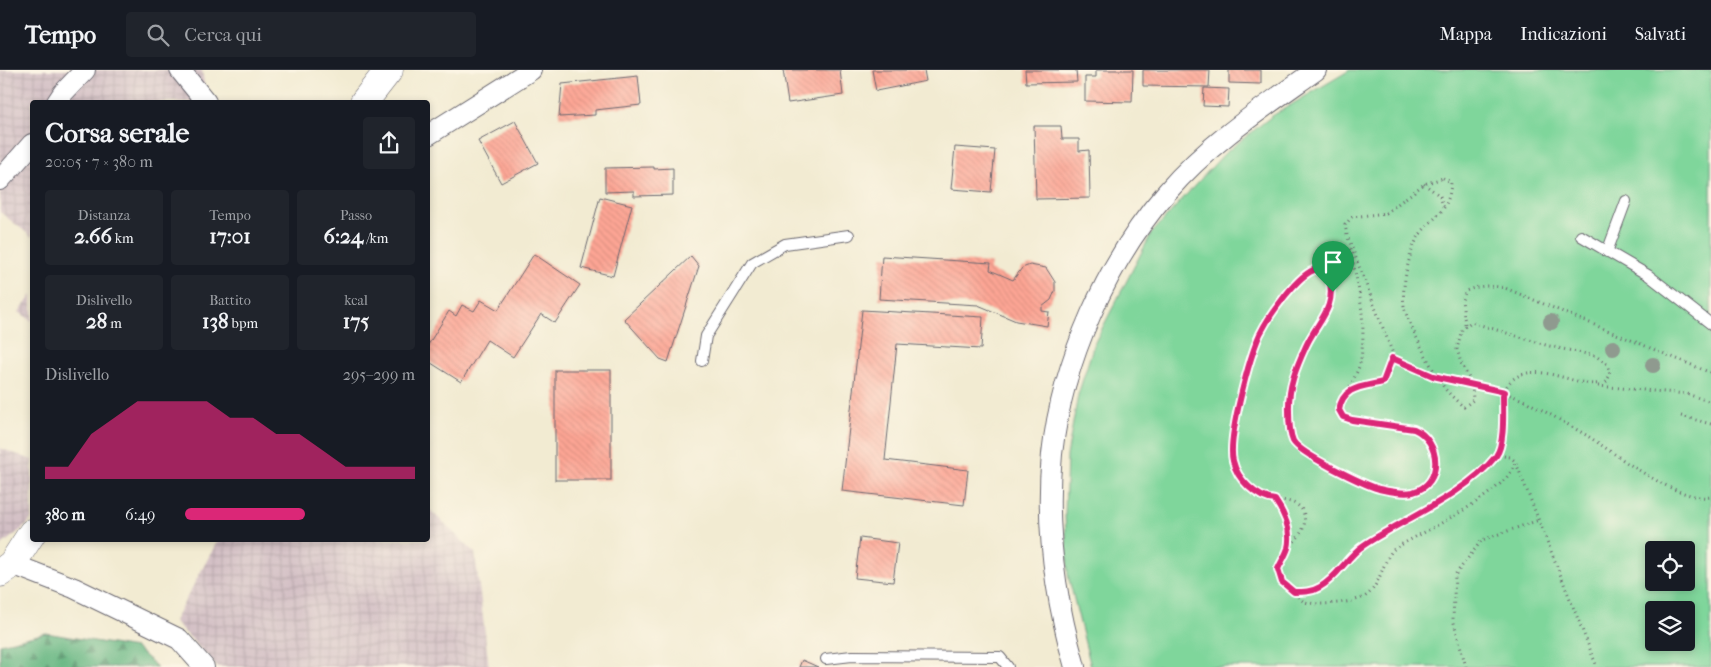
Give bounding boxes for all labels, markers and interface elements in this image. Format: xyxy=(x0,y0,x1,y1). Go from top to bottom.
search box xyxy=(126,12,476,57)
text: Tempo xyxy=(25,21,96,49)
icon: search xyxy=(144,21,172,49)
text: Cerca qui xyxy=(184,24,262,46)
text: Mappa xyxy=(1439,24,1492,45)
text: Indicazioni xyxy=(1520,24,1607,45)
text: Salvati xyxy=(1635,24,1686,45)
text: Corsa serale xyxy=(45,116,189,149)
button: share xyxy=(363,117,415,169)
text: 20:05 · 7 × 380 m xyxy=(45,152,153,171)
text: Distanza xyxy=(78,207,130,224)
text: Tempo xyxy=(209,207,251,224)
text: Passo xyxy=(340,207,372,224)
text: 2.66 xyxy=(74,224,112,248)
text: 17:01 xyxy=(209,224,251,248)
text: 6:24 xyxy=(324,224,363,248)
text: km xyxy=(112,230,134,247)
text: /km xyxy=(363,230,388,247)
pin xyxy=(1312,241,1354,292)
icon: arrive xyxy=(1319,248,1347,276)
text: Dislivello xyxy=(76,292,132,309)
text: Battito xyxy=(209,292,251,309)
text: kcal xyxy=(344,292,368,309)
text: 28 xyxy=(86,309,107,333)
text: 138 xyxy=(202,309,229,333)
text: 175 xyxy=(343,309,369,333)
text: m xyxy=(107,315,122,332)
text: bpm xyxy=(229,315,258,332)
text: Dislivello xyxy=(45,365,109,384)
text: 295–299 m xyxy=(343,365,415,384)
text: 380 m xyxy=(45,505,85,524)
text: 6:49 xyxy=(125,505,155,524)
map controls xyxy=(1645,541,1695,651)
button: locate xyxy=(1645,541,1695,591)
button: layers xyxy=(1645,601,1695,651)

